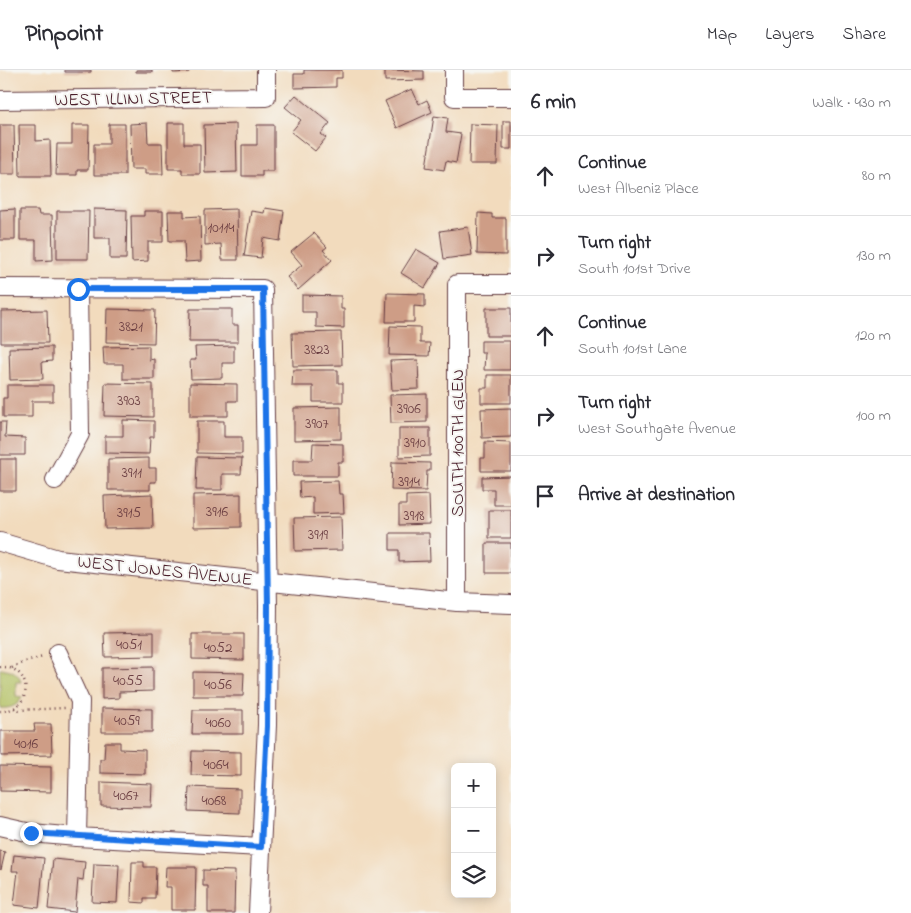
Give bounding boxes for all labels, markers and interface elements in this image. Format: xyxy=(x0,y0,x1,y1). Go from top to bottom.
text: Pinpoint xyxy=(25,17,103,52)
text: Map xyxy=(707,22,737,48)
text: Layers xyxy=(765,22,815,48)
text: Share xyxy=(843,22,886,48)
street label: WEST ILLINI STREET xyxy=(54,86,212,114)
text: 6 min xyxy=(531,88,576,118)
text: Walk · 430 m xyxy=(812,91,891,115)
text: Continue xyxy=(578,150,646,177)
icon: ahead xyxy=(531,162,559,190)
text: 80 m xyxy=(862,164,891,188)
text: West Albeniz Place xyxy=(578,177,699,201)
house number: 10114 xyxy=(208,217,234,239)
text: Turn right xyxy=(578,230,651,257)
icon: right xyxy=(531,242,559,270)
text: 130 m xyxy=(856,244,891,268)
text: South 101st Drive xyxy=(578,257,691,281)
route start xyxy=(67,278,90,301)
text: Continue xyxy=(578,310,646,337)
house number: 3821 xyxy=(119,316,143,338)
icon: ahead xyxy=(531,322,559,350)
text: 120 m xyxy=(855,324,891,348)
text: South 101st Lane xyxy=(578,337,687,361)
house number: 3823 xyxy=(304,339,330,361)
street label: SOUTH 100TH GLEN xyxy=(446,369,472,517)
house number: 3903 xyxy=(117,390,141,412)
text: Turn right xyxy=(578,390,651,417)
house number: 3906 xyxy=(397,398,421,420)
icon: right xyxy=(531,402,559,430)
text: 100 m xyxy=(856,404,891,428)
house number: 3907 xyxy=(305,413,329,435)
text: West Southgate Avenue xyxy=(578,417,736,441)
house number: 3910 xyxy=(404,432,426,454)
house number: 3911 xyxy=(122,462,142,484)
house number: 3914 xyxy=(398,471,420,493)
icon: arrive xyxy=(531,482,559,510)
text: Arrive at destination xyxy=(578,482,735,509)
house number: 3916 xyxy=(206,501,228,523)
house number: 3915 xyxy=(117,502,141,524)
house number: 3918 xyxy=(403,505,425,527)
house number: 3919 xyxy=(308,524,328,546)
street label: WEST JONES AVENUE xyxy=(76,550,254,594)
house number: 4051 xyxy=(116,634,142,656)
house number: 4052 xyxy=(204,637,233,659)
house number: 4055 xyxy=(113,670,143,692)
house number: 4056 xyxy=(204,674,232,696)
house number: 4059 xyxy=(114,710,140,732)
house number: 4060 xyxy=(205,712,231,734)
house number: 4016 xyxy=(14,733,38,755)
house number: 4064 xyxy=(203,754,229,776)
map controls xyxy=(451,763,496,898)
button: + xyxy=(451,763,496,808)
house number: 4067 xyxy=(113,785,139,807)
house number: 4068 xyxy=(202,790,227,812)
button: − xyxy=(451,808,496,853)
route end xyxy=(20,822,43,845)
button: layers xyxy=(451,853,496,898)

